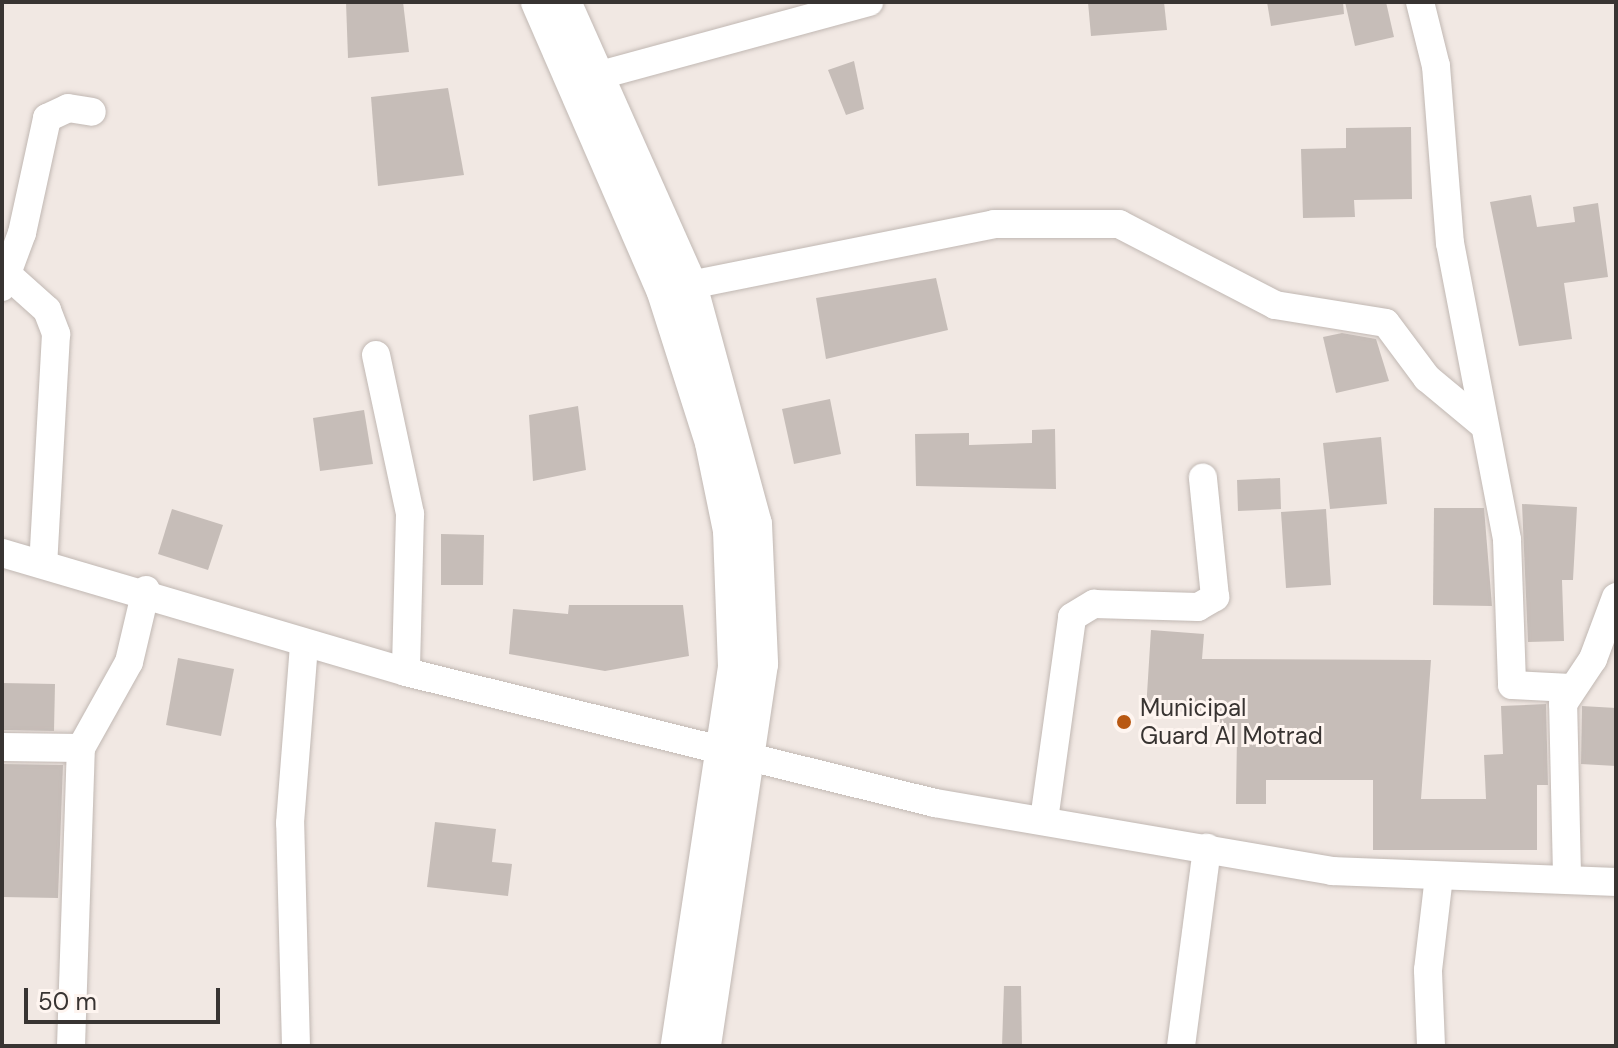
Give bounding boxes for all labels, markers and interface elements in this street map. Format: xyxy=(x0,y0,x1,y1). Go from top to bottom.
place label: Municipal Guard Al Motrad xyxy=(1140,694,1323,750)
marker: Municipal Guard Al Motrad xyxy=(1115,713,1133,731)
scale bar xyxy=(28,972,224,1022)
text: 50 m xyxy=(38,986,97,1017)

